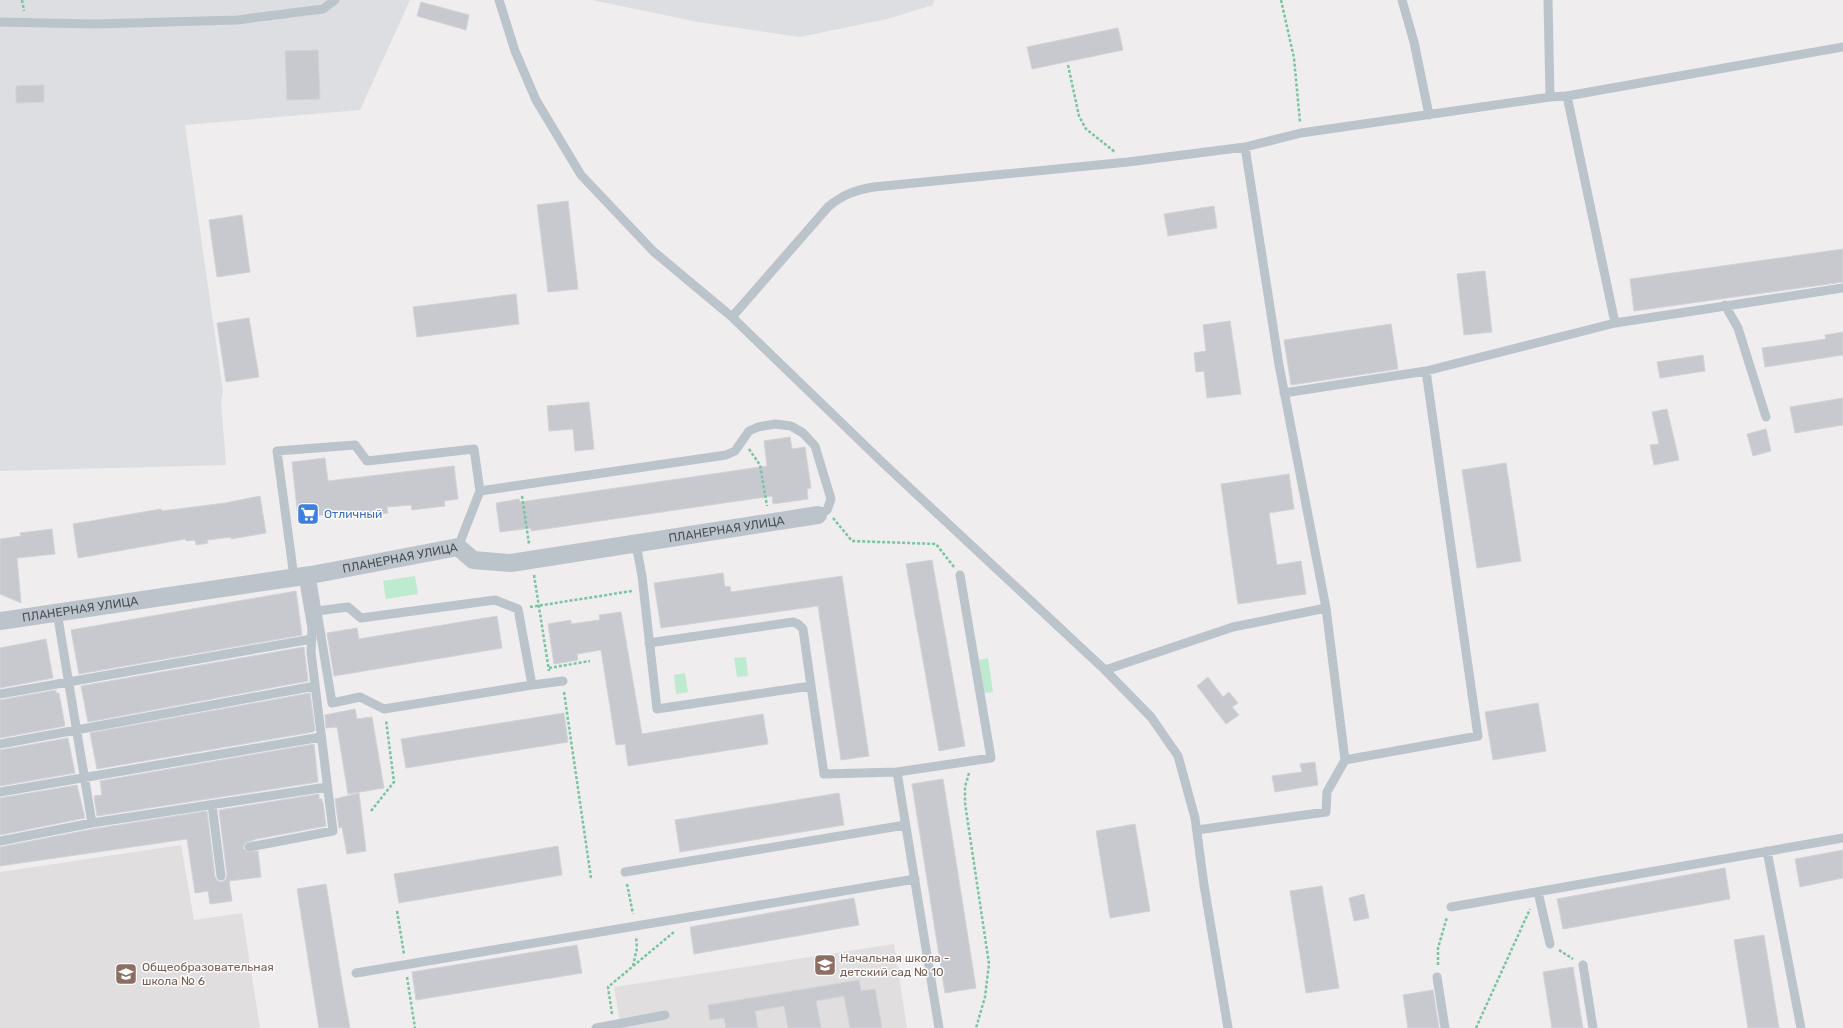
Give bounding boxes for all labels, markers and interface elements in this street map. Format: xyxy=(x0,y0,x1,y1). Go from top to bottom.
supermarket icon: Отличный xyxy=(295,501,321,527)
place label: Отличный xyxy=(324,507,382,521)
street label: ПЛАНЕРНАЯ УЛИЦА xyxy=(667,513,785,545)
street label: ПЛАНЕРНАЯ УЛИЦА xyxy=(341,540,459,576)
street label: ПЛАНЕРНАЯ УЛИЦА xyxy=(21,594,139,625)
place label: Начальная школа - детский сад № 10 xyxy=(840,951,950,979)
school or university icon: Начальная школа - детский сад № 10 xyxy=(812,952,838,978)
place label: Общеобразовательная школа № 6 xyxy=(142,960,274,988)
school or university icon: Общеобразовательная школа № 6 xyxy=(113,961,139,987)

